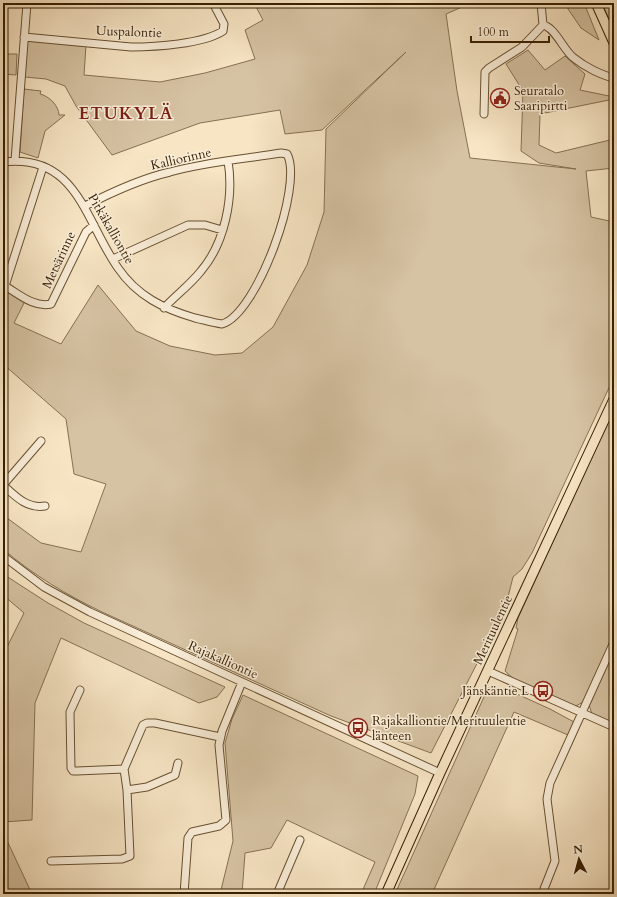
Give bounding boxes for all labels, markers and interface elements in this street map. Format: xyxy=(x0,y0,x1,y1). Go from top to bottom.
scale bar xyxy=(471,18,549,44)
street label: Uuspalontie xyxy=(96,22,162,42)
text: 100 m xyxy=(477,24,510,40)
place label: Seuratalo Saaripirtti xyxy=(514,82,568,115)
public building icon: Seuratalo Saaripirtti xyxy=(489,87,511,109)
district label: ETUKYLÄ xyxy=(78,102,174,125)
street label: Kalliorinne xyxy=(149,143,213,175)
street label: Pitkäkalliontie xyxy=(83,190,139,268)
street label: Metsärinne xyxy=(38,228,80,292)
street label: Merituulentie xyxy=(469,592,517,668)
street label: Rajakalliontie xyxy=(185,637,261,683)
bus stop icon: Jänskäntie L xyxy=(532,680,554,702)
place label: Jänskäntie L xyxy=(460,682,529,700)
place label: Rajakalliontie/Merituulentie länteen xyxy=(372,712,526,745)
bus stop icon: Rajakalliontie/Merituulentie länteen xyxy=(347,717,369,739)
north arrow xyxy=(559,839,599,879)
text: N xyxy=(572,842,584,858)

